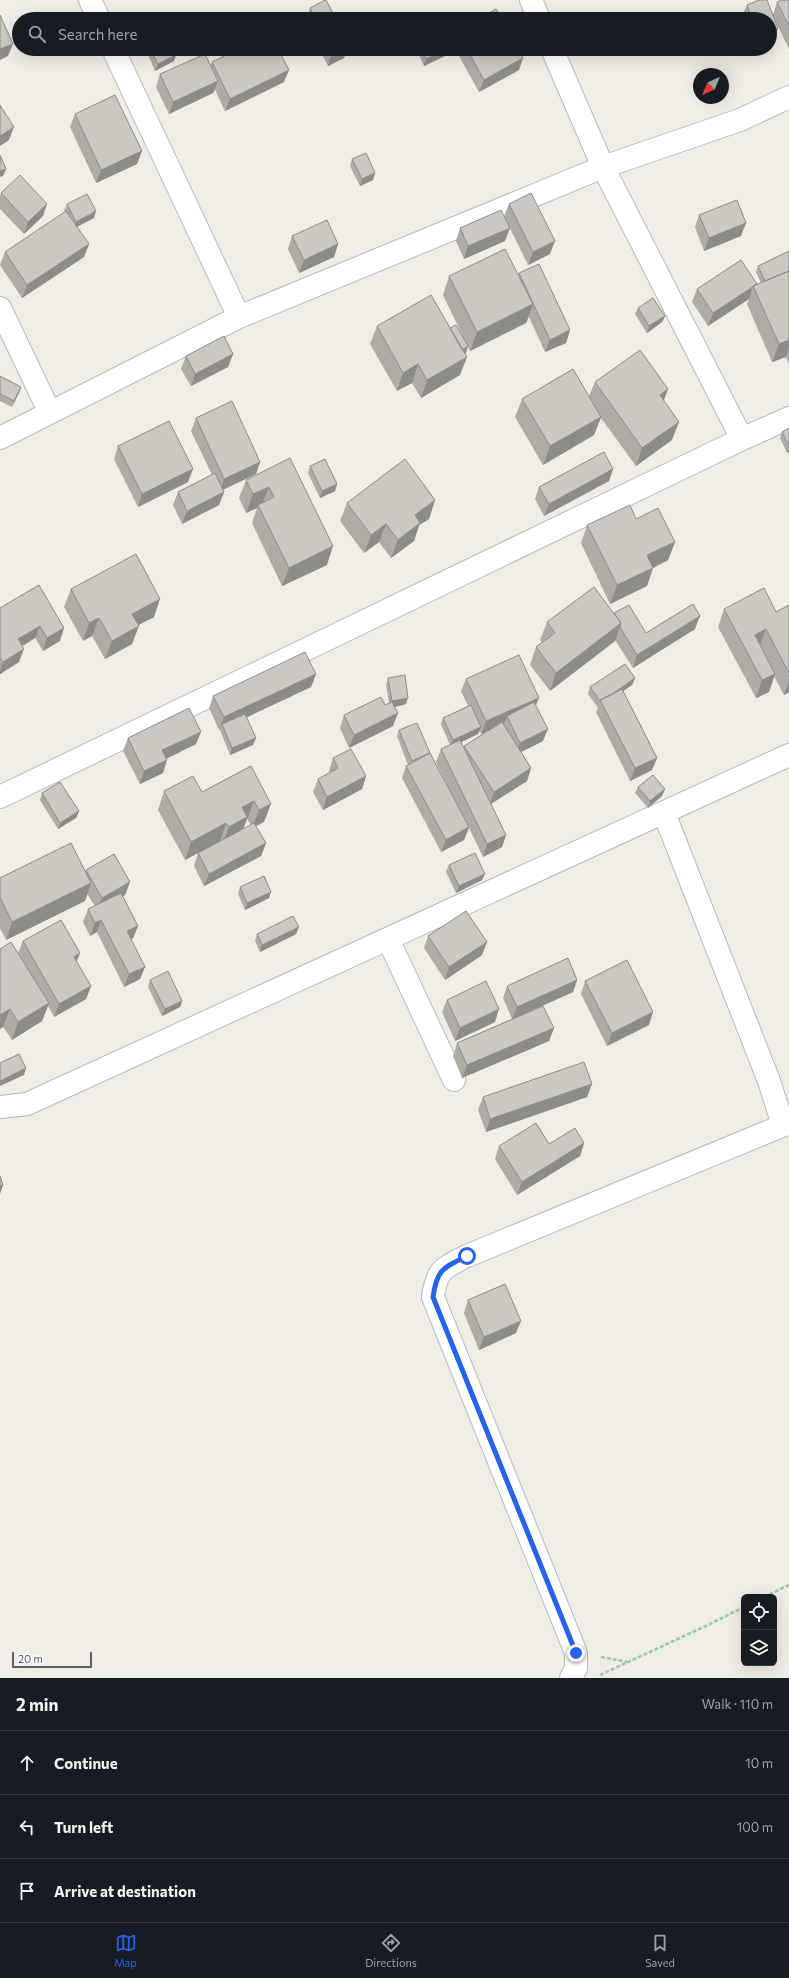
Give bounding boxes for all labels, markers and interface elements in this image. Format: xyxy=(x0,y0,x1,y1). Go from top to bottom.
search box xyxy=(12,12,777,56)
icon: search xyxy=(26,23,48,45)
text: Search here xyxy=(58,25,137,43)
north arrow xyxy=(693,68,729,104)
route start xyxy=(458,1247,476,1265)
map controls xyxy=(741,1594,777,1666)
button: locate xyxy=(741,1594,777,1630)
button: layers xyxy=(741,1630,777,1666)
route end xyxy=(567,1644,585,1662)
scale bar xyxy=(12,1650,92,1669)
text: 20 m xyxy=(18,1652,43,1665)
text: 2 min xyxy=(16,1694,58,1715)
text: Walk · 110 m xyxy=(702,1696,773,1712)
icon: ahead xyxy=(16,1752,38,1774)
text: Continue xyxy=(54,1754,118,1772)
text: 10 m xyxy=(745,1755,773,1771)
icon: left xyxy=(16,1816,38,1838)
text: Turn left xyxy=(54,1818,113,1836)
text: 100 m xyxy=(737,1819,773,1835)
icon: arrive xyxy=(16,1880,38,1902)
text: Arrive at destination xyxy=(54,1882,196,1900)
tab: Map xyxy=(114,1932,137,1969)
tab: Directions xyxy=(365,1932,417,1969)
tab: Saved xyxy=(645,1932,675,1969)

